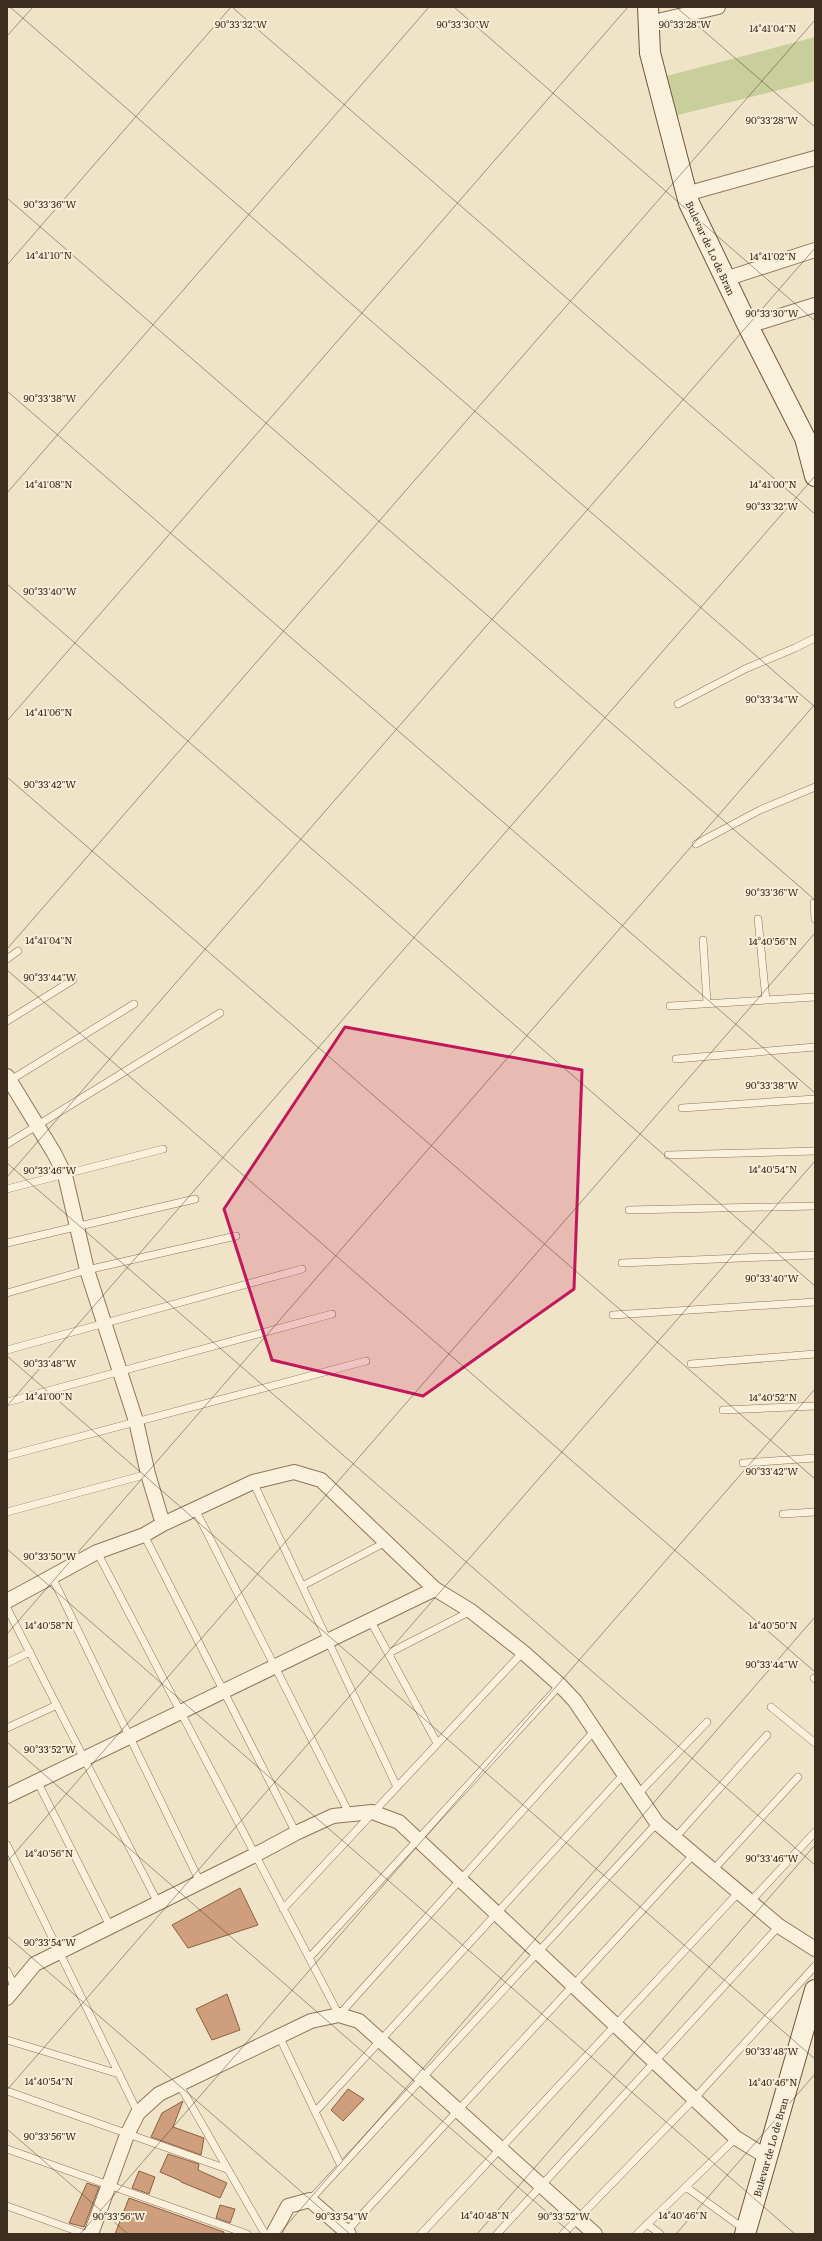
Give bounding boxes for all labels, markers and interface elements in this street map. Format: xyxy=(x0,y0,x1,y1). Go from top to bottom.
text: 90°33'32"W xyxy=(215,16,267,31)
text: 90°33'30"W xyxy=(436,16,490,31)
text: 90°33'28"W xyxy=(659,16,711,31)
text: 14°41'04"N xyxy=(749,20,797,35)
text: 90°33'28"W xyxy=(746,112,798,127)
text: 90°33'36"W xyxy=(24,196,76,211)
street label: Bulevar de Lo de Bran xyxy=(682,198,740,298)
text: 14°41'10"N xyxy=(26,247,72,262)
text: 14°41'02"N xyxy=(750,248,796,263)
text: 90°33'30"W xyxy=(745,305,799,320)
text: 90°33'38"W xyxy=(24,390,77,405)
text: 14°41'08"N xyxy=(25,476,73,491)
text: 14°41'00"N xyxy=(749,476,797,491)
text: 90°33'32"W xyxy=(746,498,798,513)
text: 90°33'40"W xyxy=(23,583,77,598)
text: 90°33'34"W xyxy=(746,691,799,706)
text: 14°41'06"N xyxy=(25,704,73,719)
text: 90°33'42"W xyxy=(24,776,76,791)
text: 90°33'36"W xyxy=(746,884,798,899)
text: 14°41'04"N xyxy=(25,932,73,947)
text: 14°40'56"N xyxy=(749,933,797,948)
text: 90°33'44"W xyxy=(24,969,77,984)
text: 90°33'38"W xyxy=(746,1077,799,1092)
text: 14°40'54"N xyxy=(749,1161,797,1176)
text: 90°33'46"W xyxy=(24,1162,77,1177)
text: 90°33'40"W xyxy=(745,1270,799,1285)
text: 90°33'48"W xyxy=(24,1355,77,1370)
text: 14°41'00"N xyxy=(25,1388,73,1403)
text: 14°40'52"N xyxy=(749,1389,797,1404)
text: 90°33'42"W xyxy=(746,1463,798,1478)
text: 90°33'50"W xyxy=(24,1548,76,1563)
text: 14°40'58"N xyxy=(25,1617,73,1632)
text: 14°40'50"N xyxy=(749,1617,797,1632)
text: 90°33'44"W xyxy=(746,1656,799,1671)
text: 90°33'52"W xyxy=(24,1741,76,1756)
text: 14°40'56"N xyxy=(25,1845,73,1860)
text: 90°33'46"W xyxy=(746,1850,799,1865)
text: 90°33'54"W xyxy=(24,1934,76,1949)
text: 90°33'48"W xyxy=(746,2043,799,2058)
text: 14°40'54"N xyxy=(25,2073,73,2088)
text: 14°40'46"N xyxy=(749,2074,798,2089)
street label: Bulevar de Lo de Bran xyxy=(749,2095,791,2199)
text: 90°33'56"W xyxy=(24,2128,76,2143)
text: 14°40'48"N xyxy=(460,2207,510,2222)
text: 14°40'46"N xyxy=(659,2207,708,2222)
text: 90°33'56"W xyxy=(93,2208,145,2223)
text: 90°33'54"W xyxy=(316,2208,368,2223)
text: 90°33'52"W xyxy=(538,2208,590,2223)

